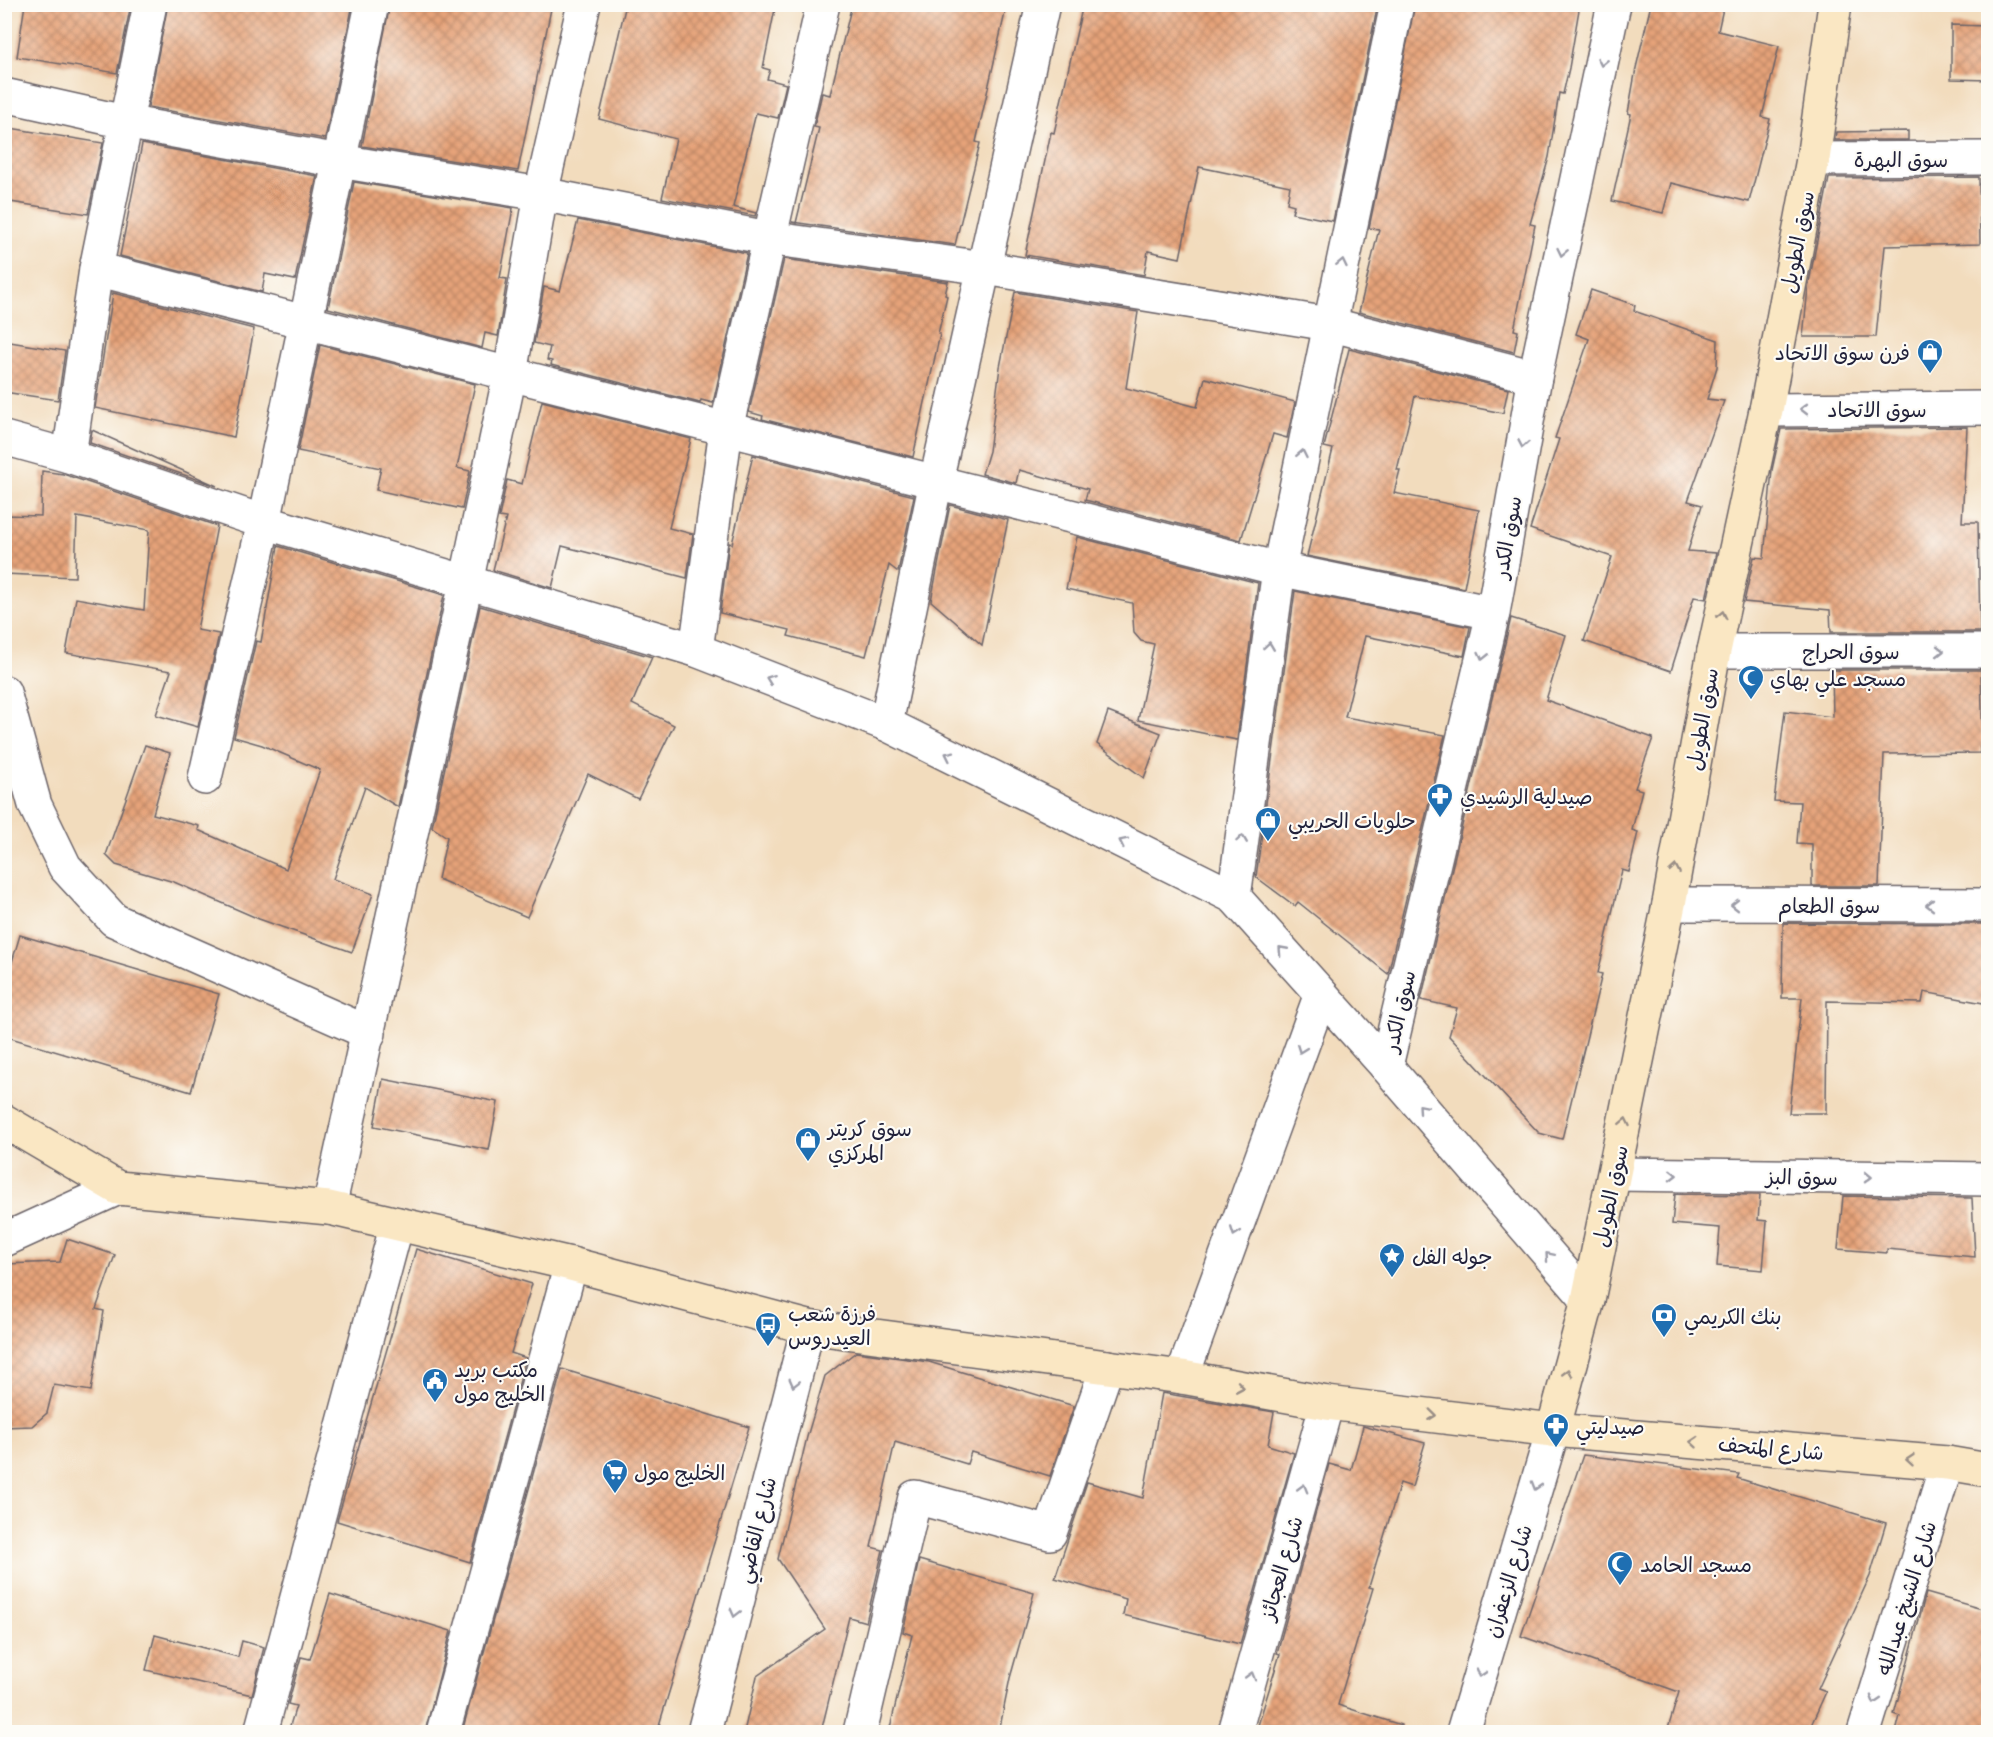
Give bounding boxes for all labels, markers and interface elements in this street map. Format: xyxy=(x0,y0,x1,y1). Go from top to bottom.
one-way arrow xyxy=(1596,56,1609,66)
street label: سوق البهرة xyxy=(1854,146,1948,173)
street label: سوق الطويل xyxy=(1774,188,1820,296)
one-way arrow xyxy=(1556,247,1569,257)
one-way arrow xyxy=(1335,258,1348,268)
shop icon: فرن سوق الاتحاد xyxy=(1915,337,1945,375)
place label: فرن سوق الاتحاد xyxy=(1775,339,1910,366)
street label: سوق الاتحاد xyxy=(1827,396,1927,423)
one-way arrow xyxy=(1800,403,1809,415)
one-way arrow xyxy=(1518,439,1530,448)
one-way arrow xyxy=(1295,449,1308,459)
street label: سوق الكدر xyxy=(1486,494,1528,582)
one-way arrow xyxy=(1714,610,1727,620)
street label: سوق الحراج xyxy=(1802,638,1900,666)
one-way arrow xyxy=(1262,641,1274,650)
one-way arrow xyxy=(1936,645,1945,657)
one-way arrow xyxy=(1477,651,1490,661)
mosque icon: مسجد علي بهاي xyxy=(1736,663,1766,701)
place label: مسجد علي بهاي xyxy=(1770,665,1906,698)
street label: سوق الطويل xyxy=(1680,666,1724,772)
one-way arrow xyxy=(765,674,776,686)
one-way arrow xyxy=(944,751,955,763)
pharmacy icon: صيدلية الرشيدي xyxy=(1425,781,1455,819)
place label: صيدلية الرشيدي xyxy=(1460,783,1593,812)
shop icon: حلويات الحريبي xyxy=(1253,805,1283,843)
place label: حلويات الحريبي xyxy=(1288,807,1416,840)
one-way arrow xyxy=(1235,834,1248,843)
one-way arrow xyxy=(1119,838,1130,849)
one-way arrow xyxy=(1668,864,1681,874)
street label: سوق الطعام xyxy=(1778,892,1880,922)
one-way arrow xyxy=(1731,899,1740,911)
one-way arrow xyxy=(1926,899,1935,911)
one-way arrow xyxy=(1278,946,1289,957)
street label: سوق الكدر xyxy=(1376,967,1422,1057)
one-way arrow xyxy=(1296,1042,1308,1053)
one-way arrow xyxy=(1418,1104,1429,1115)
place label: سوق كريتر المركزي xyxy=(826,1115,912,1168)
one-way arrow xyxy=(1618,1117,1631,1127)
shop icon: سوق كريتر المركزي xyxy=(793,1125,823,1163)
street label: سوق الطويل xyxy=(1586,1142,1634,1250)
street label: سوق البز xyxy=(1764,1163,1838,1191)
one-way arrow xyxy=(1669,1169,1678,1181)
one-way arrow xyxy=(1864,1171,1873,1183)
one-way arrow xyxy=(1229,1226,1242,1237)
place icon: جوله الفل xyxy=(1377,1241,1407,1279)
place label: جوله الفل xyxy=(1412,1243,1493,1270)
one-way arrow xyxy=(1545,1252,1556,1263)
place label: فرزة شعب العيدروس xyxy=(788,1300,876,1351)
bank icon: بنك الكريمي xyxy=(1649,1301,1679,1339)
place label: بنك الكريمي xyxy=(1684,1303,1782,1336)
bus stop icon: فرزة شعب العيدروس xyxy=(753,1310,783,1348)
place label: مكتب بريد الخليج مول xyxy=(454,1356,546,1408)
public building icon: مكتب بريد الخليج مول xyxy=(420,1366,450,1404)
one-way arrow xyxy=(1561,1369,1573,1379)
one-way arrow xyxy=(788,1378,801,1388)
one-way arrow xyxy=(1235,1381,1244,1393)
one-way arrow xyxy=(1428,1409,1437,1421)
pharmacy icon: صيدليتي xyxy=(1541,1411,1571,1449)
place label: صيدليتي xyxy=(1576,1413,1645,1446)
street label: شارع المتحف xyxy=(1717,1430,1825,1468)
one-way arrow xyxy=(1690,1436,1699,1449)
one-way arrow xyxy=(1905,1454,1914,1467)
supermarket icon: الخليج مول xyxy=(600,1457,630,1495)
place label: الخليج مول xyxy=(634,1459,726,1487)
street label: شارع القاضي xyxy=(730,1474,788,1588)
one-way arrow xyxy=(1531,1480,1543,1491)
one-way arrow xyxy=(1296,1483,1308,1494)
street label: شارع العجائز xyxy=(1253,1513,1311,1626)
street label: شارع الشيخ عبدالله xyxy=(1870,1517,1944,1679)
street label: شارع الزعفران xyxy=(1478,1521,1540,1641)
mosque icon: مسجد الحامد xyxy=(1605,1549,1635,1587)
place label: مسجد الحامد xyxy=(1640,1551,1752,1578)
one-way arrow xyxy=(729,1608,742,1618)
one-way arrow xyxy=(1476,1667,1488,1678)
one-way arrow xyxy=(1244,1671,1256,1682)
one-way arrow xyxy=(1870,1694,1882,1705)

